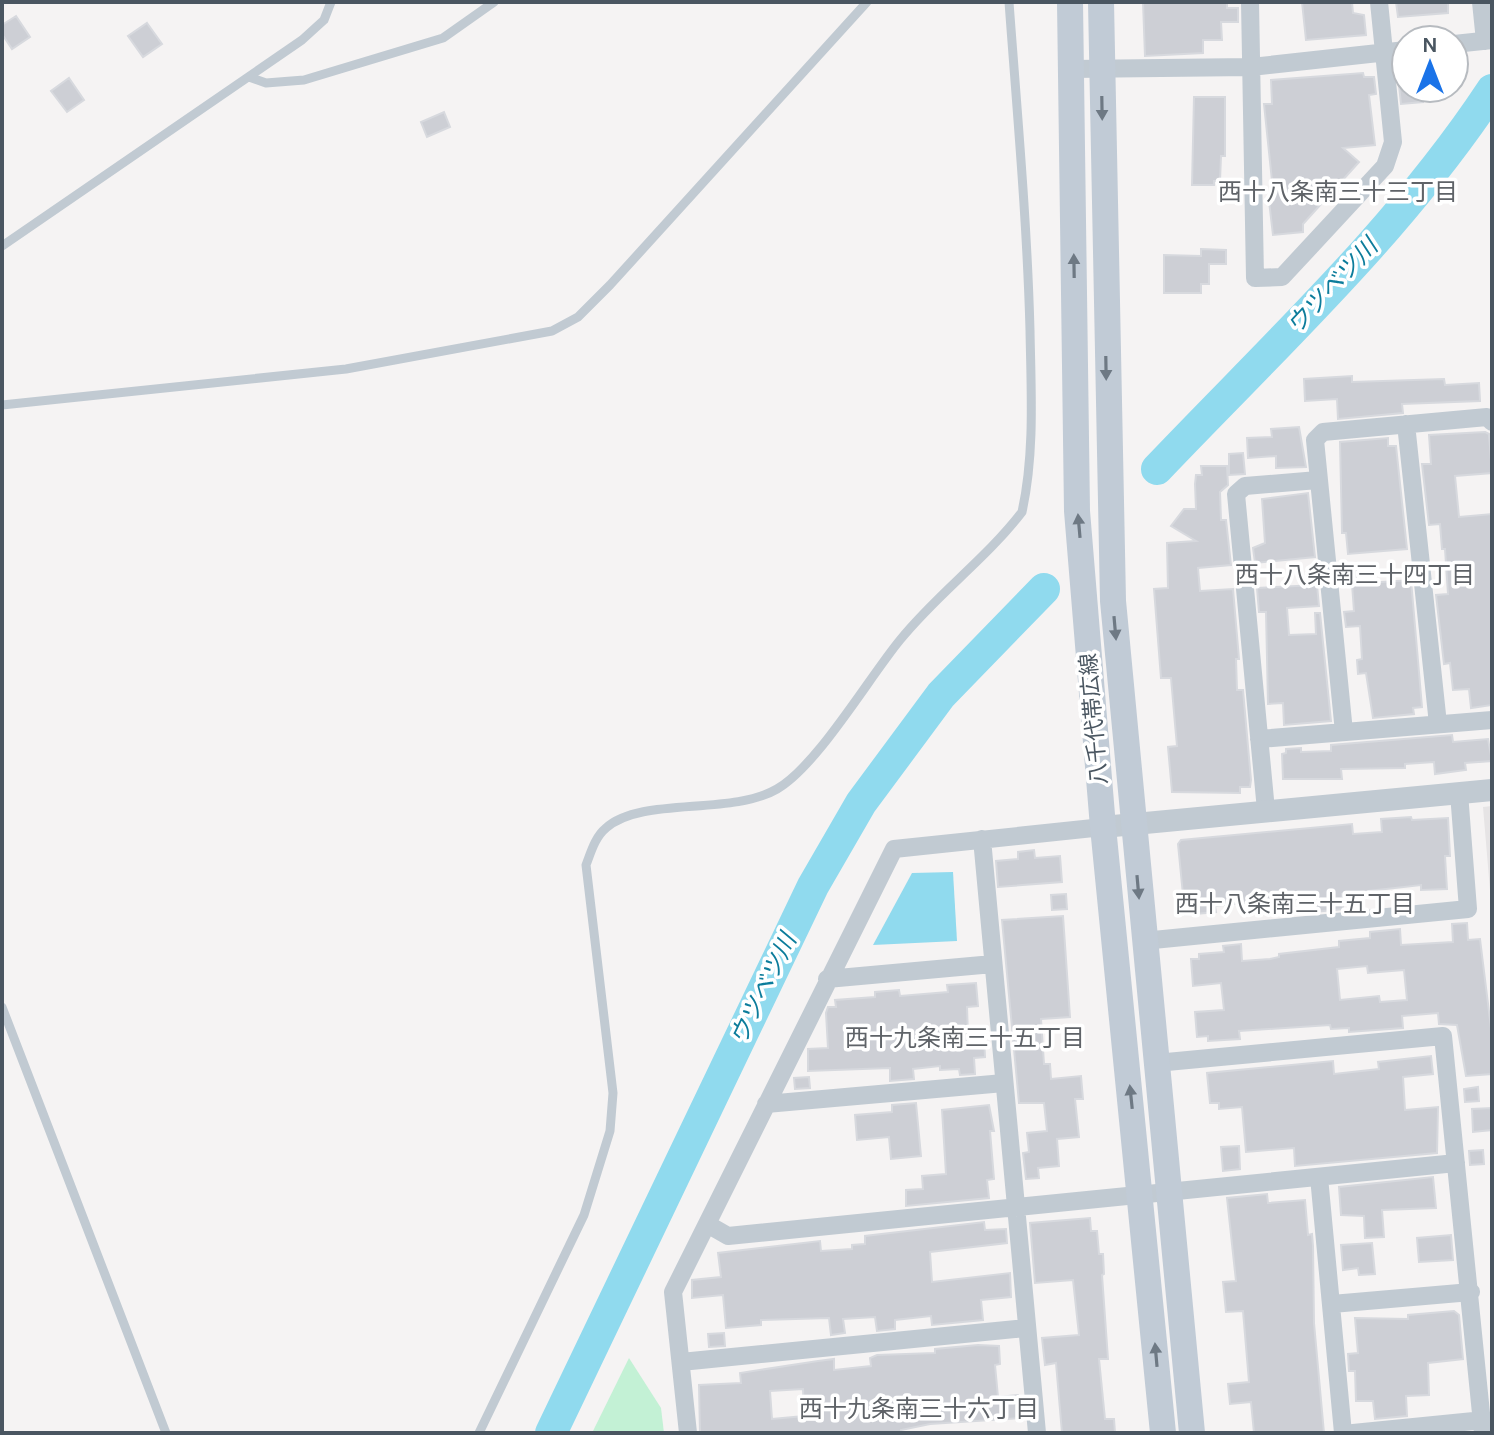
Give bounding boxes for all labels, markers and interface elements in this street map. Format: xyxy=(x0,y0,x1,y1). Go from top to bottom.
north arrow xyxy=(1390,24,1470,104)
text: N xyxy=(1422,32,1438,58)
one-way arrow xyxy=(1096,96,1108,121)
district label: 西十八条南三十三丁目 xyxy=(1218,178,1458,206)
water label: ウツベツ川 xyxy=(1281,230,1385,339)
one-way arrow xyxy=(1068,253,1080,278)
one-way arrow xyxy=(1100,356,1113,381)
one-way arrow xyxy=(1072,513,1085,538)
district label: 西十八条南三十四丁目 xyxy=(1235,561,1475,589)
one-way arrow xyxy=(1109,616,1122,641)
street label: 八千代帯広線 xyxy=(1075,652,1113,786)
one-way arrow xyxy=(1132,875,1145,900)
district label: 西十八条南三十五丁目 xyxy=(1175,890,1415,918)
water label: ウツベツ川 xyxy=(724,926,803,1049)
district label: 西十九条南三十五丁目 xyxy=(845,1024,1085,1052)
one-way arrow xyxy=(1124,1084,1137,1109)
one-way arrow xyxy=(1149,1342,1162,1367)
district label: 西十九条南三十六丁目 xyxy=(799,1395,1039,1423)

